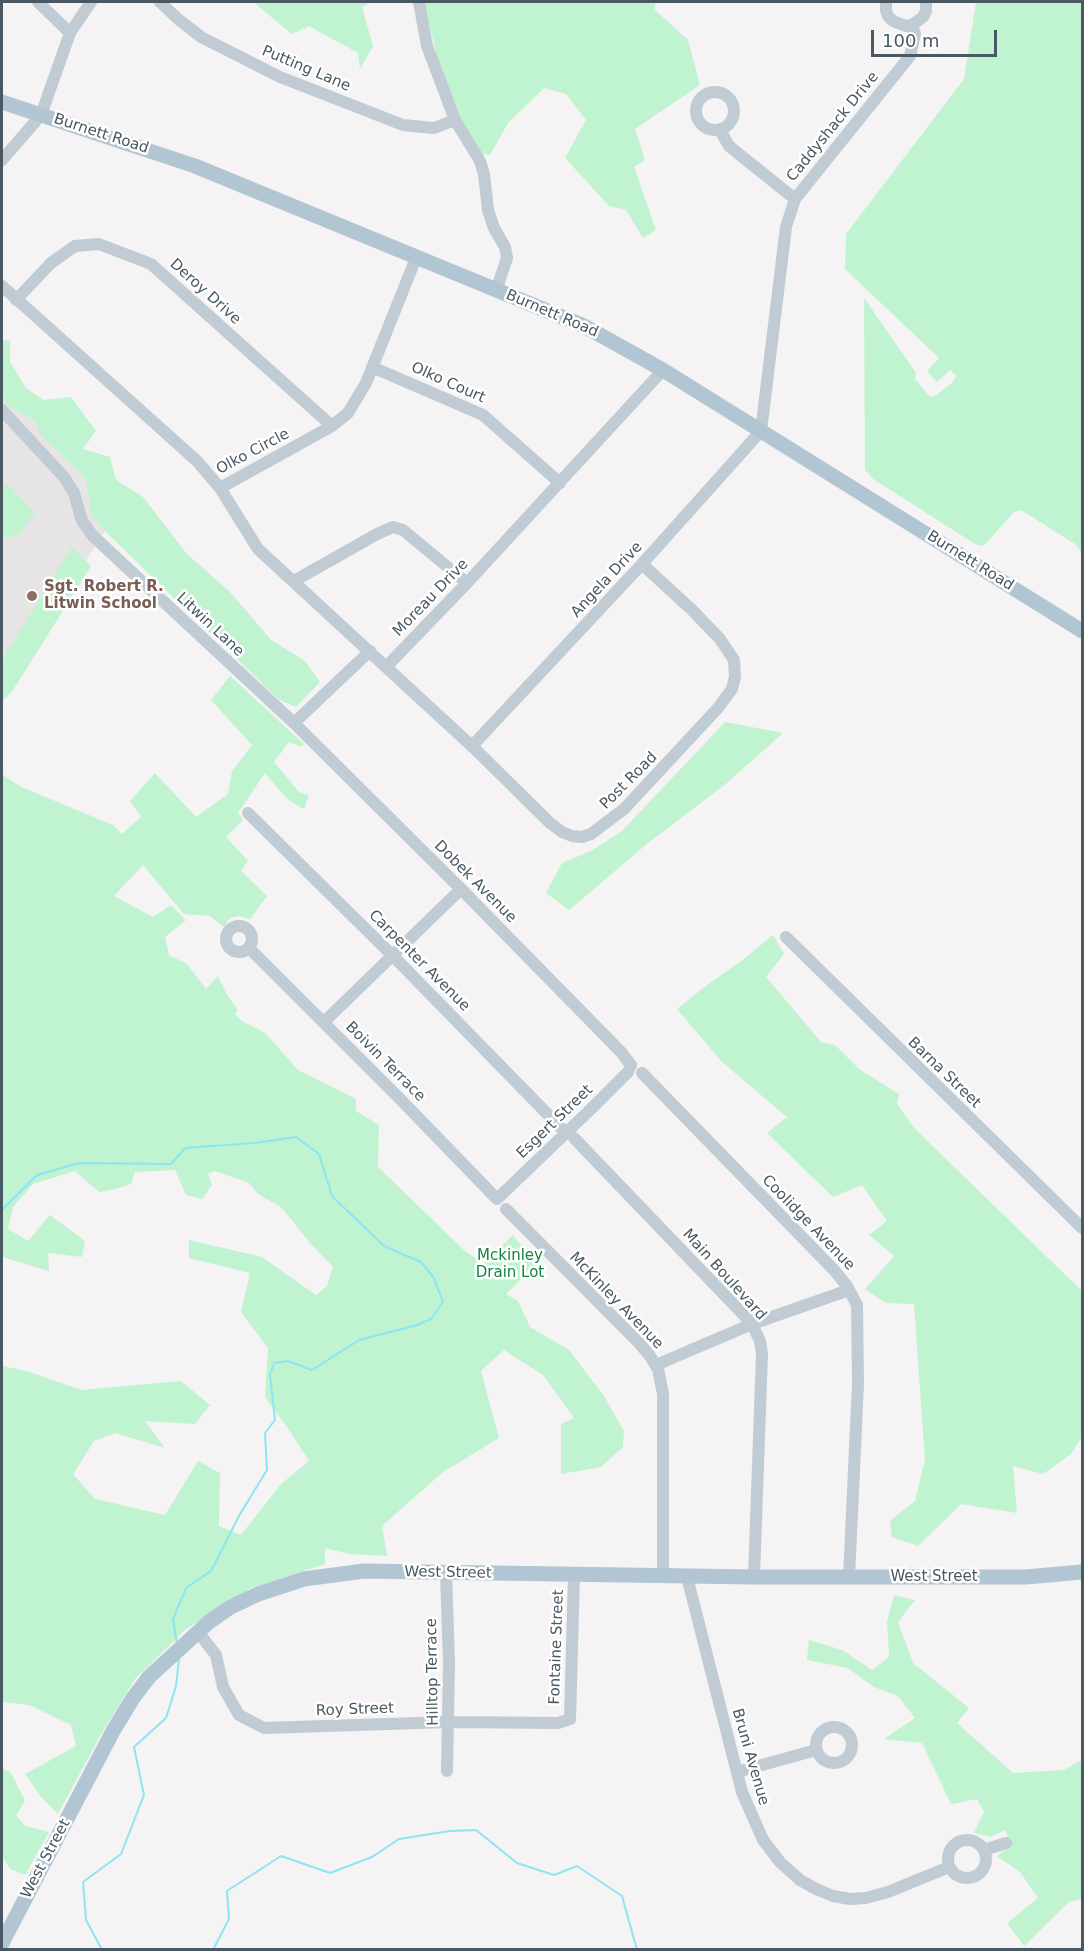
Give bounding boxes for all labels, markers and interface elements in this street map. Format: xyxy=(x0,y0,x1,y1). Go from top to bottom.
scale bar xyxy=(874,18,1000,56)
text: 100 m xyxy=(882,30,940,51)
street label: Putting Lane xyxy=(259,42,353,96)
street label: Caddyshack Drive xyxy=(783,69,883,185)
street label: Burnett Road xyxy=(51,110,151,158)
street label: Deroy Drive xyxy=(166,255,244,329)
street label: Burnett Road xyxy=(503,286,601,342)
street label: Olko Court xyxy=(408,359,488,407)
street label: Olko Circle xyxy=(213,425,293,479)
street label: Burnett Road xyxy=(923,527,1017,595)
street label: Angela Drive xyxy=(567,539,647,621)
street label: Moreau Drive xyxy=(390,556,472,640)
place label: Sgt. Robert R. Litwin School xyxy=(44,578,164,613)
marker: Sgt. Robert R. Litwin School xyxy=(25,589,39,603)
street label: Litwin Lane xyxy=(173,589,247,661)
street label: Post Road xyxy=(597,749,661,813)
street label: Dobek Avenue xyxy=(430,837,520,927)
street label: Carpenter Avenue xyxy=(365,907,473,1015)
street label: Boivin Terrace xyxy=(341,1018,429,1106)
street label: Barna Street xyxy=(904,1034,984,1112)
street label: Esgert Street xyxy=(513,1081,597,1163)
street label: Coolidge Avenue xyxy=(758,1171,858,1275)
street label: Main Boulevard xyxy=(678,1226,770,1324)
park label: Mckinley Drain Lot xyxy=(476,1247,544,1282)
street label: McKinley Avenue xyxy=(565,1249,667,1353)
street label: West Street xyxy=(404,1563,492,1583)
street label: West Street xyxy=(890,1568,978,1586)
street label: Fontaine Street xyxy=(546,1589,568,1705)
street label: Hilltop Terrace xyxy=(423,1618,443,1726)
street label: Roy Street xyxy=(316,1700,394,1720)
street label: Bruni Avenue xyxy=(728,1706,772,1808)
street label: West Street xyxy=(18,1816,74,1902)

